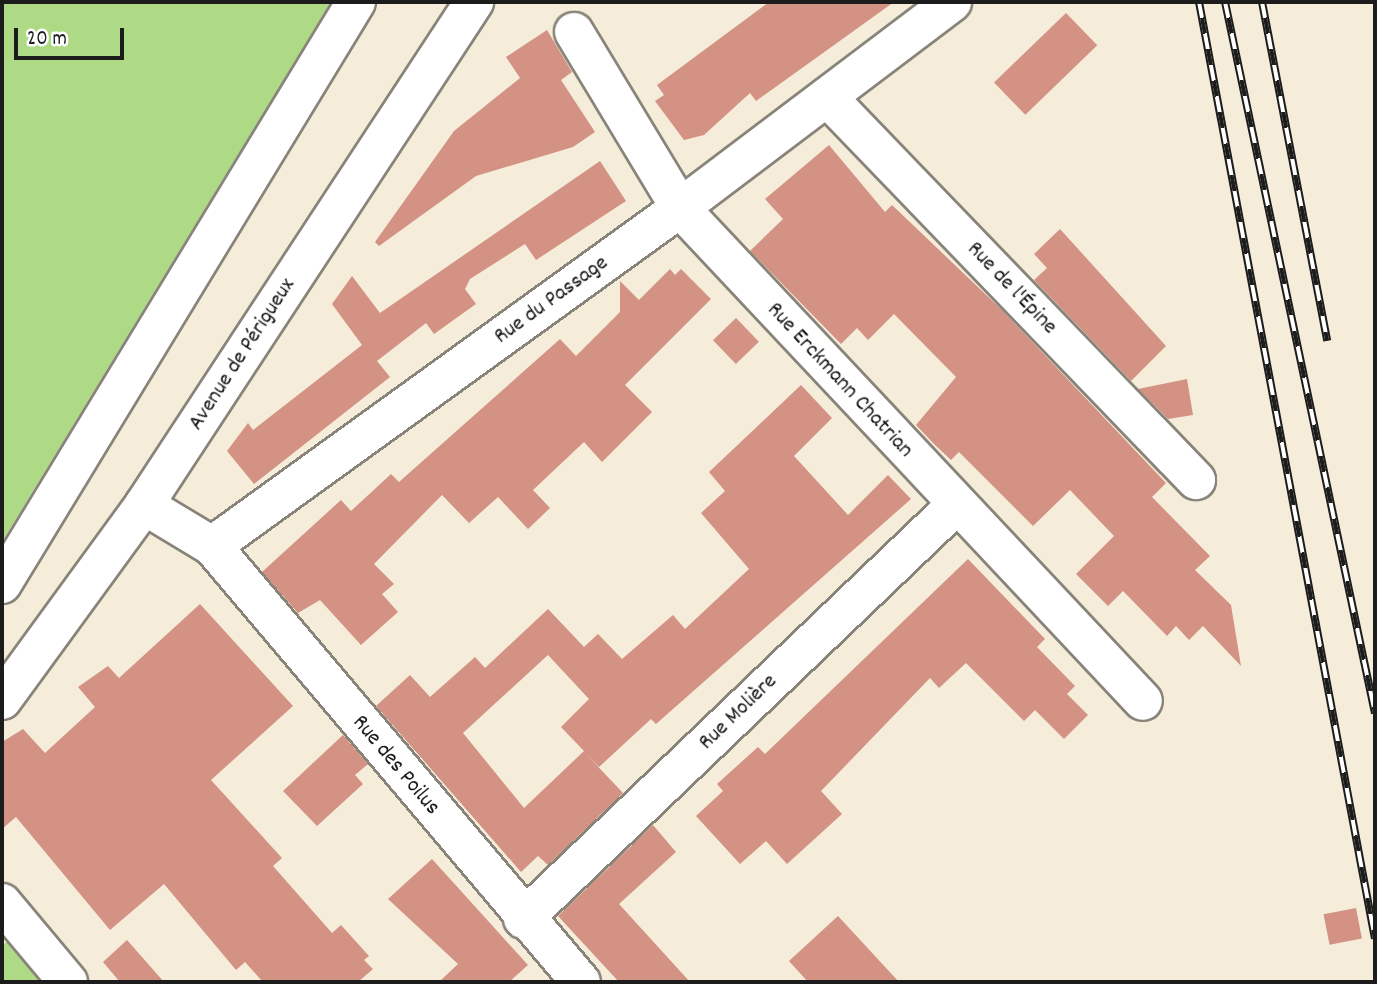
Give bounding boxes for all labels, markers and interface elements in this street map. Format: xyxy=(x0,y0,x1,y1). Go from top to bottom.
scale bar xyxy=(18,14,128,58)
text: 20 m xyxy=(27,25,67,55)
street label: Rue de l'Épine xyxy=(960,237,1062,341)
street label: Rue du Passage xyxy=(490,250,614,352)
street label: Avenue de Périgueux xyxy=(183,274,303,436)
street label: Rue Erckmann Chatrian xyxy=(760,298,918,464)
street label: Rue Molière xyxy=(694,669,784,757)
street label: Rue des Poilus xyxy=(345,710,445,822)

